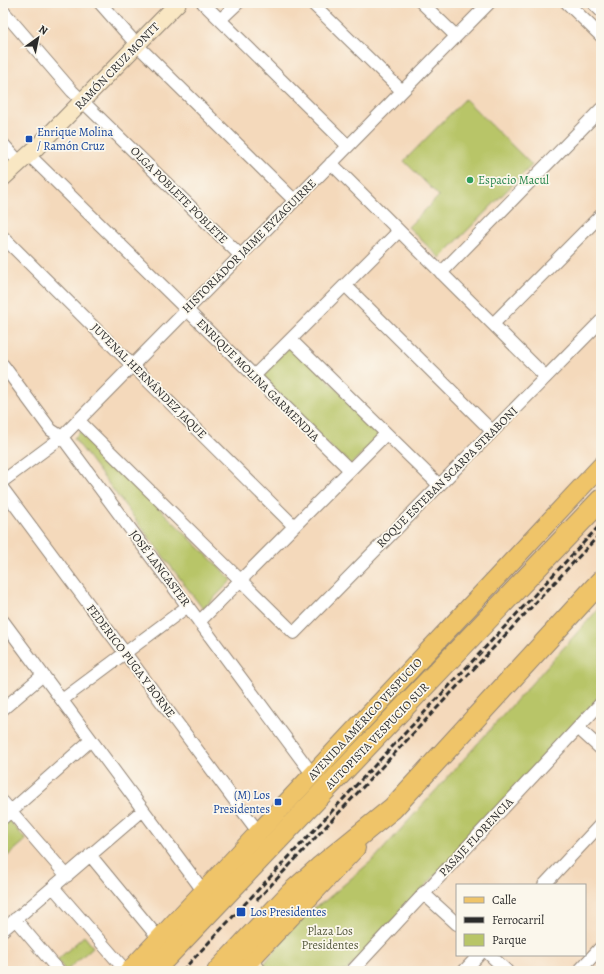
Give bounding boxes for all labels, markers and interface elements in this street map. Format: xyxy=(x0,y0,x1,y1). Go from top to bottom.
north arrow xyxy=(18,18,58,58)
street label: RAMÓN CRUZ MONTT xyxy=(71,19,163,113)
text: N xyxy=(36,22,51,39)
place label: Enrique Molina / Ramón Cruz xyxy=(37,124,114,154)
marker: Enrique Molina / Ramón Cruz xyxy=(24,134,34,144)
street label: OLGA POBLETE POBLETE xyxy=(127,143,231,247)
place label: Espacio Macul xyxy=(478,172,549,188)
marker: Espacio Macul xyxy=(465,175,475,185)
street label: HISTORIADOR JAIME EYZAGUIRRE xyxy=(179,176,319,316)
street label: ENRIQUE MOLINA GARMENDIA xyxy=(193,315,324,446)
street label: JUVENAL HERNÁNDEZ JAQUE xyxy=(88,320,210,442)
street label: ROQUE ESTEBAN SCARPA STRABONI xyxy=(373,403,521,551)
street label: JOSÉ LANCASTER xyxy=(126,526,194,610)
street label: FEDERICO PUGA Y BORNE xyxy=(83,601,179,721)
street label: AVENIDA AMÉRICO VESPUCIO xyxy=(303,655,426,784)
street label: AUTOPISTA VESPUCIO SUR xyxy=(321,679,433,794)
place label: (M) Los Presidentes xyxy=(213,787,270,817)
street label: PASAJE FLORENCIA xyxy=(435,793,517,880)
marker: (M) Los Presidentes xyxy=(273,797,283,807)
legend xyxy=(456,884,586,956)
text: Calle xyxy=(492,892,516,908)
place label: Los Presidentes xyxy=(250,904,327,920)
marker: Los Presidentes xyxy=(235,906,247,918)
text: Ferrocarril xyxy=(492,912,544,928)
park label: Plaza Los Presidentes xyxy=(301,923,359,953)
text: Parque xyxy=(492,932,527,948)

